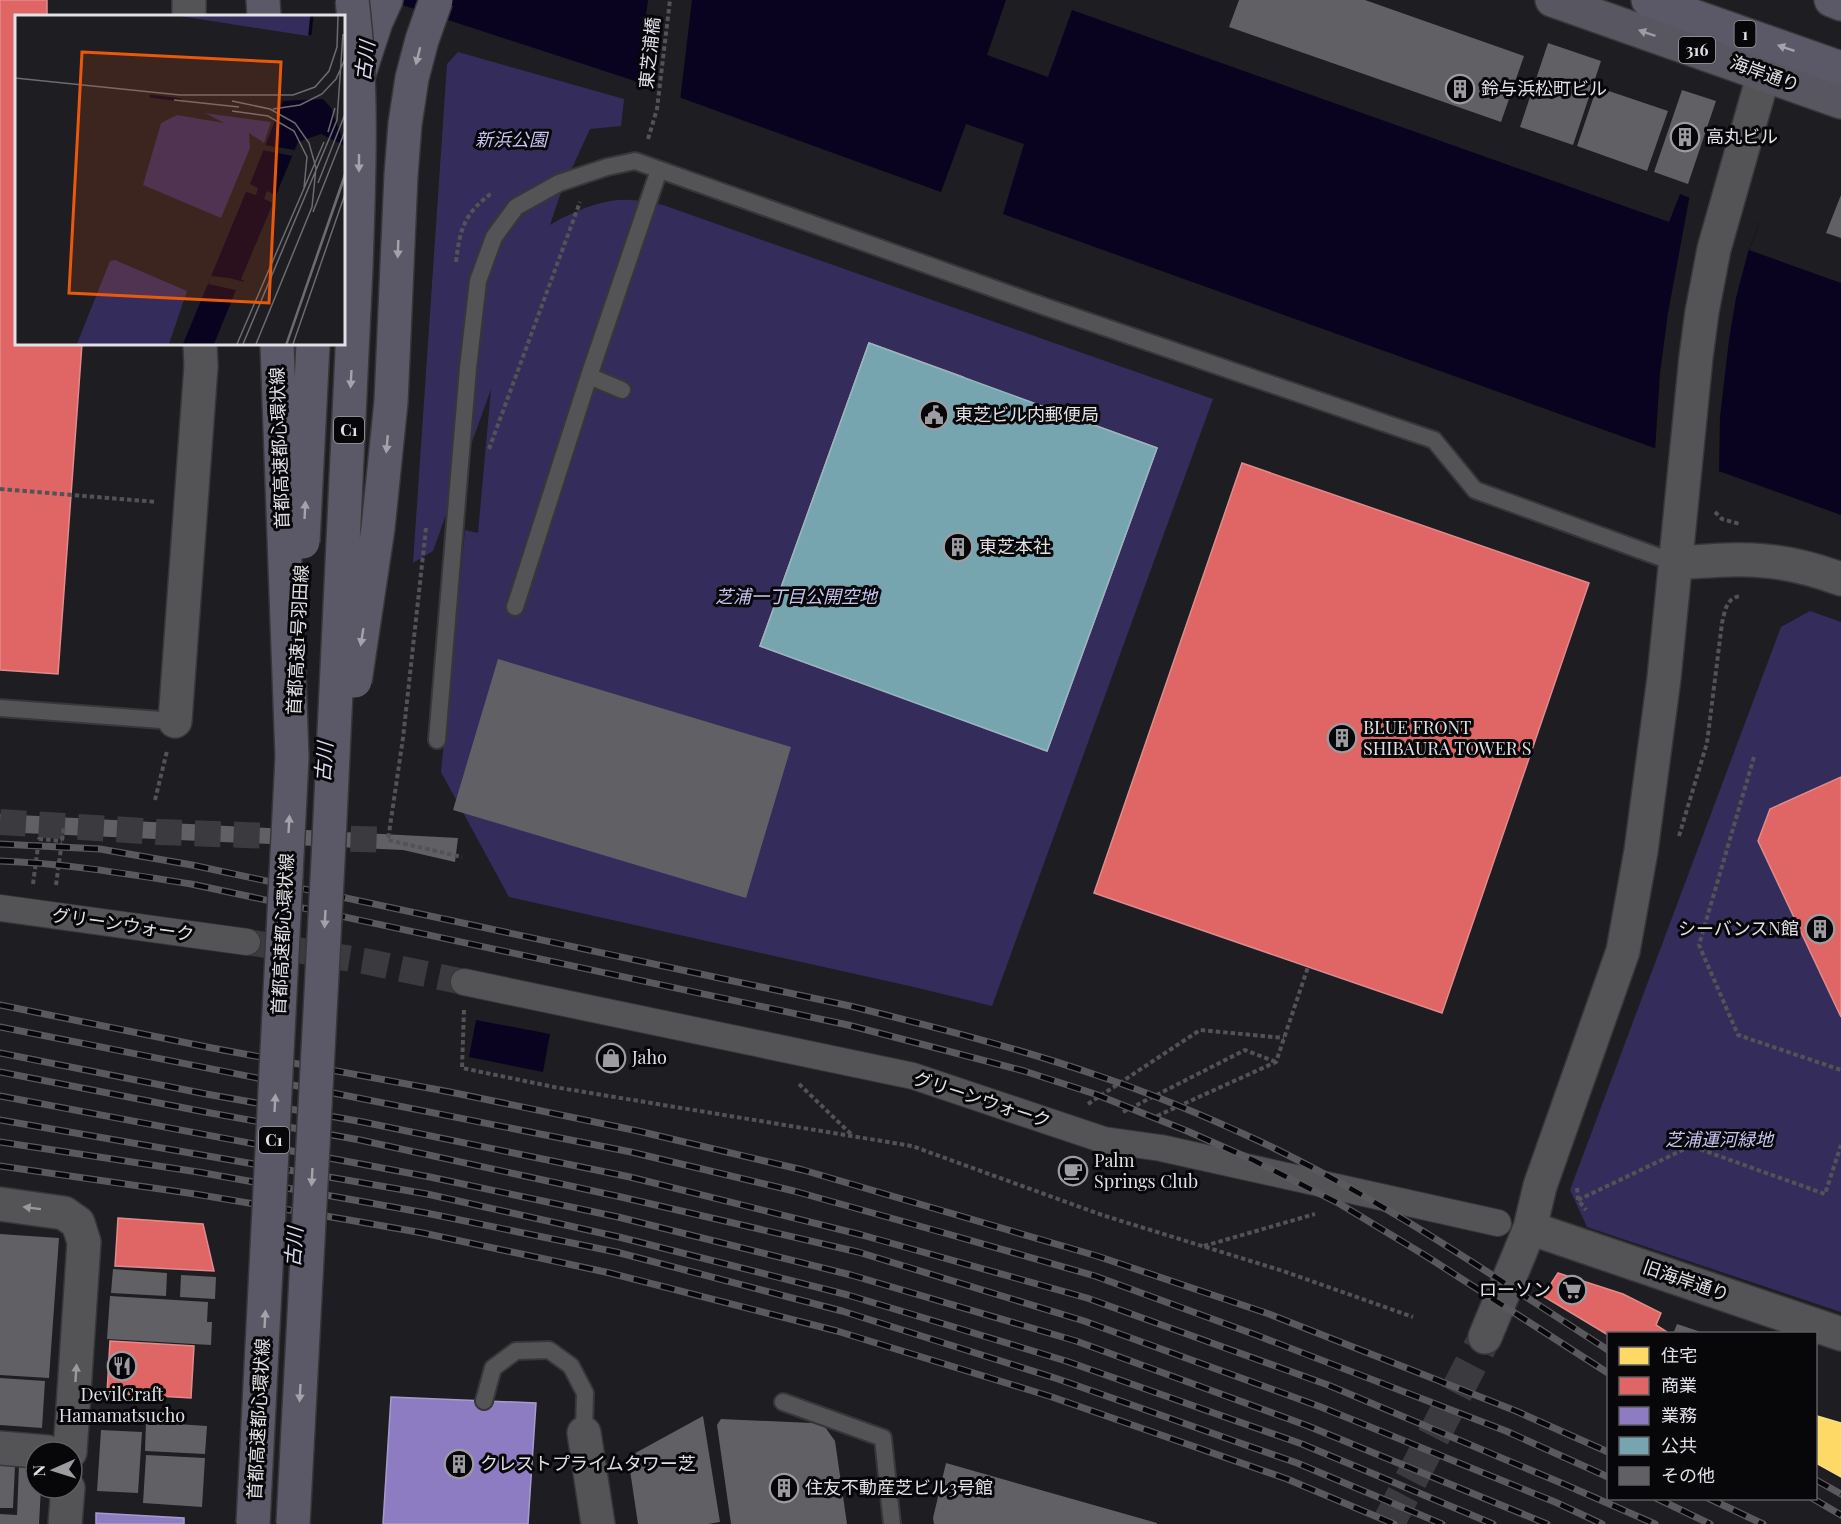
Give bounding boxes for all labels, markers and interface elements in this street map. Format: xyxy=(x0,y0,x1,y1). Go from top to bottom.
inset map xyxy=(15,15,345,345)
street label: 東芝浦橋 xyxy=(633,16,665,90)
road number: 1 xyxy=(1734,21,1756,47)
one-way arrow xyxy=(1638,28,1656,38)
water label: 古川 xyxy=(348,37,380,82)
road number: 316 xyxy=(1679,37,1715,63)
one-way arrow xyxy=(1777,43,1795,53)
one-way arrow xyxy=(412,46,422,65)
street label: 海岸通り xyxy=(1727,49,1803,97)
building icon: 鈴与浜松町ビル xyxy=(1444,73,1476,105)
place label: 鈴与浜松町ビル xyxy=(1481,76,1607,100)
building icon: 高丸ビル xyxy=(1669,121,1701,153)
place label: 高丸ビル xyxy=(1706,124,1778,148)
park label: 新浜公園 xyxy=(475,127,550,151)
one-way arrow xyxy=(354,154,364,173)
one-way arrow xyxy=(393,240,402,259)
street label: 首都高速都心環状線 xyxy=(264,367,294,529)
one-way arrow xyxy=(347,370,356,389)
public building icon: 東芝ビル内郵便局 xyxy=(918,399,950,431)
place label: 東芝ビル内郵便局 xyxy=(955,402,1099,426)
road number: C1 xyxy=(334,417,364,443)
one-way arrow xyxy=(382,434,392,453)
one-way arrow xyxy=(300,500,309,519)
building icon: 東芝本社 xyxy=(942,531,974,563)
place label: 東芝本社 xyxy=(979,534,1051,558)
street label: 首都高速1号羽田線 xyxy=(281,564,313,716)
park label: 芝浦一丁目公開空地 xyxy=(715,584,879,608)
one-way arrow xyxy=(357,628,366,647)
place label: BLUE FRONT SHIBAURA TOWER S xyxy=(1363,715,1531,760)
building icon: BLUE FRONT SHIBAURA TOWER S xyxy=(1326,722,1358,754)
water label: 古川 xyxy=(308,739,338,783)
one-way arrow xyxy=(284,815,293,834)
street label: 首都高速都心環状線 xyxy=(266,852,298,1015)
street label: グリーンウォーク xyxy=(51,902,196,946)
one-way arrow xyxy=(321,910,330,929)
building icon: シーバンスN館 xyxy=(1804,913,1836,945)
place label: シーバンスN館 xyxy=(1678,916,1799,940)
shop icon: Jaho xyxy=(595,1042,627,1074)
place label: Jaho xyxy=(631,1045,667,1069)
street label: グリーンウォーク xyxy=(911,1066,1054,1133)
one-way arrow xyxy=(271,1094,280,1113)
road number: C1 xyxy=(259,1127,289,1153)
park label: 芝浦運河緑地 xyxy=(1665,1127,1775,1151)
place label: Palm Springs Club xyxy=(1094,1148,1198,1193)
cafe icon: Palm Springs Club xyxy=(1057,1155,1089,1187)
one-way arrow xyxy=(308,1168,317,1187)
one-way arrow xyxy=(22,1204,41,1213)
water label: 古川 xyxy=(278,1224,308,1268)
street label: 旧海岸通り xyxy=(1640,1254,1733,1306)
supermarket icon: ローソン xyxy=(1556,1274,1588,1306)
place label: ローソン xyxy=(1479,1277,1551,1301)
one-way arrow xyxy=(260,1309,269,1328)
legend xyxy=(1607,1332,1817,1500)
street label: 首都高速都心環状線 xyxy=(242,1337,274,1500)
text: 住宅 xyxy=(1661,1343,1697,1367)
restaurant icon: DevilCraft Hamamatsucho xyxy=(106,1350,138,1382)
one-way arrow xyxy=(71,1363,80,1382)
text: 商業 xyxy=(1661,1373,1697,1397)
place label: DevilCraft Hamamatsucho xyxy=(59,1382,185,1427)
one-way arrow xyxy=(296,1383,305,1402)
text: 業務 xyxy=(1661,1403,1697,1427)
text: 公共 xyxy=(1661,1433,1697,1457)
north arrow xyxy=(24,1440,84,1500)
building icon: クレストプライムタワー芝 xyxy=(443,1448,475,1480)
place label: クレストプライムタワー芝 xyxy=(480,1451,696,1475)
text: その他 xyxy=(1661,1463,1715,1487)
text: N xyxy=(28,1464,49,1477)
building icon: 住友不動産芝ビル3号館 xyxy=(768,1472,800,1504)
place label: 住友不動産芝ビル3号館 xyxy=(805,1475,993,1499)

